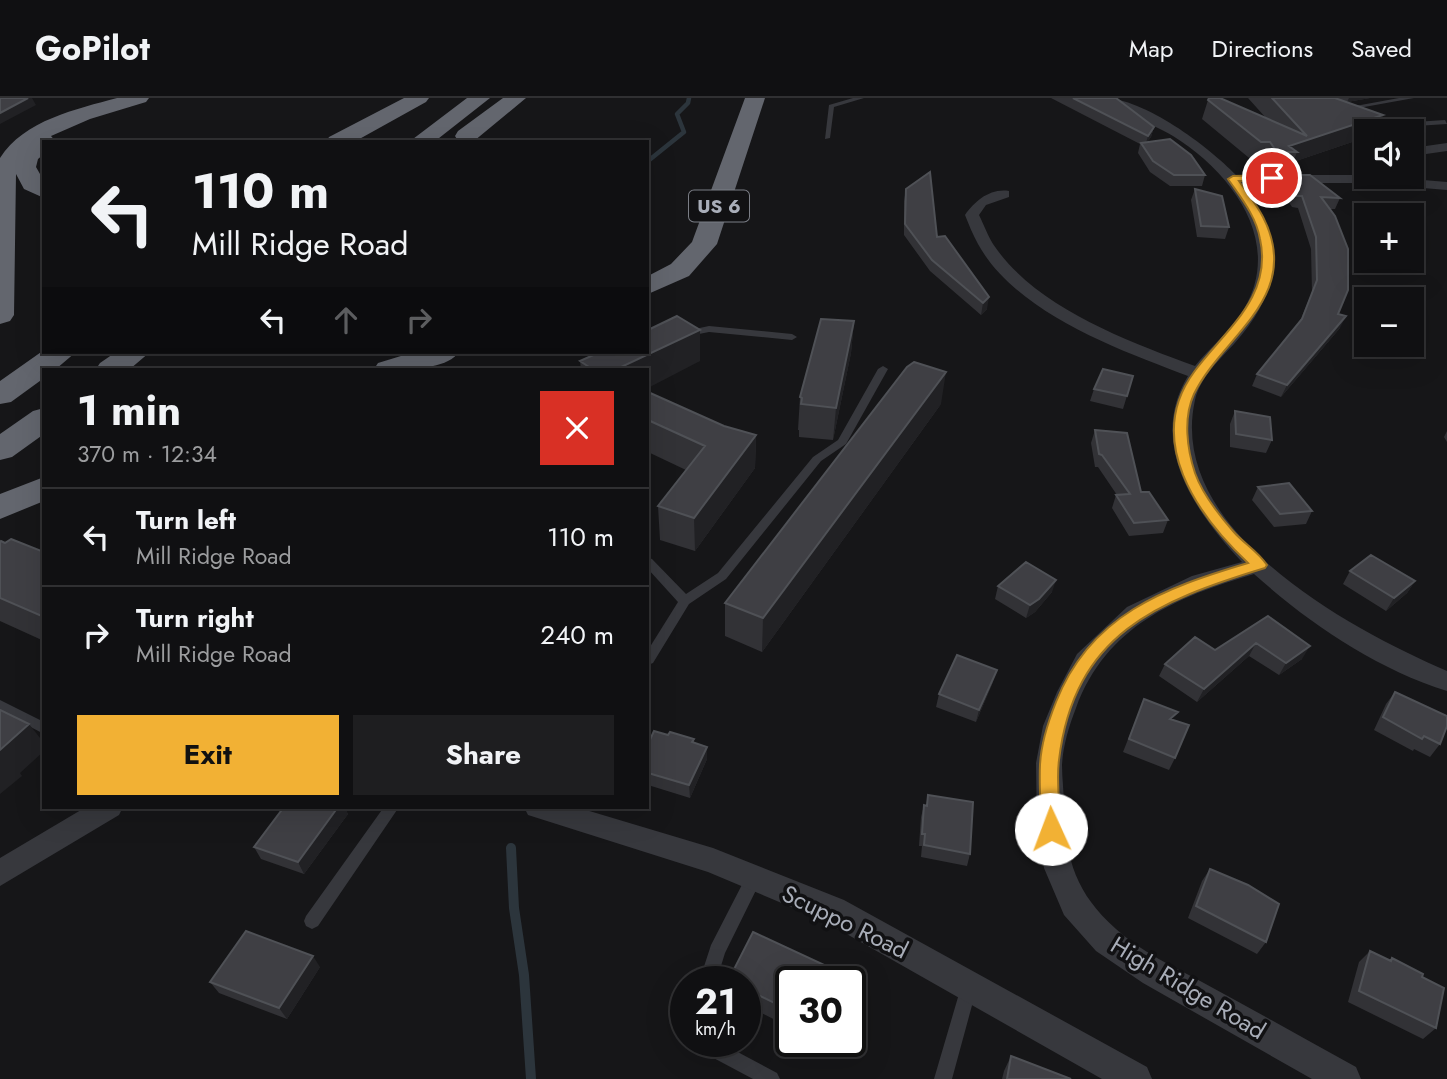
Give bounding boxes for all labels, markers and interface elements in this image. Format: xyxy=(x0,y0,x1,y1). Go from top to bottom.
text: GoPilot xyxy=(35,25,150,72)
text: Map xyxy=(1129,31,1174,66)
text: Directions xyxy=(1212,31,1313,66)
text: Saved xyxy=(1351,31,1412,66)
map controls xyxy=(1354,119,1424,357)
button: sound xyxy=(1354,119,1424,189)
pin xyxy=(1242,148,1302,208)
text: 110 m xyxy=(192,156,329,226)
icon: arrive xyxy=(1253,159,1291,197)
icon: left xyxy=(77,168,168,259)
road number: US 6 xyxy=(689,190,749,222)
button: + xyxy=(1354,203,1424,273)
text: Mill Ridge Road xyxy=(192,221,408,267)
button: − xyxy=(1354,287,1424,357)
icon: left xyxy=(254,301,292,339)
icon: ahead xyxy=(327,301,365,339)
icon: right xyxy=(400,301,438,339)
text: 1 min xyxy=(77,380,181,441)
button: close xyxy=(540,391,614,465)
text: 370 m · 12:34 xyxy=(77,437,217,471)
text: Turn left xyxy=(136,501,236,539)
icon: left xyxy=(77,518,115,556)
text: 110 m xyxy=(547,518,614,556)
text: Mill Ridge Road xyxy=(136,539,292,573)
text: Turn right xyxy=(136,599,254,637)
icon: right xyxy=(77,616,115,654)
text: 240 m xyxy=(540,616,614,654)
text: Mill Ridge Road xyxy=(136,637,292,671)
button: Exit xyxy=(77,715,339,795)
button: Share xyxy=(353,715,614,795)
position arrow xyxy=(1014,792,1088,866)
street label: Scuppo Road xyxy=(776,876,914,967)
street label: High Ridge Road xyxy=(1104,927,1272,1048)
speed limit sign: 30 xyxy=(775,966,866,1057)
text: 21 xyxy=(695,977,736,1027)
text: km/h xyxy=(695,1016,736,1042)

